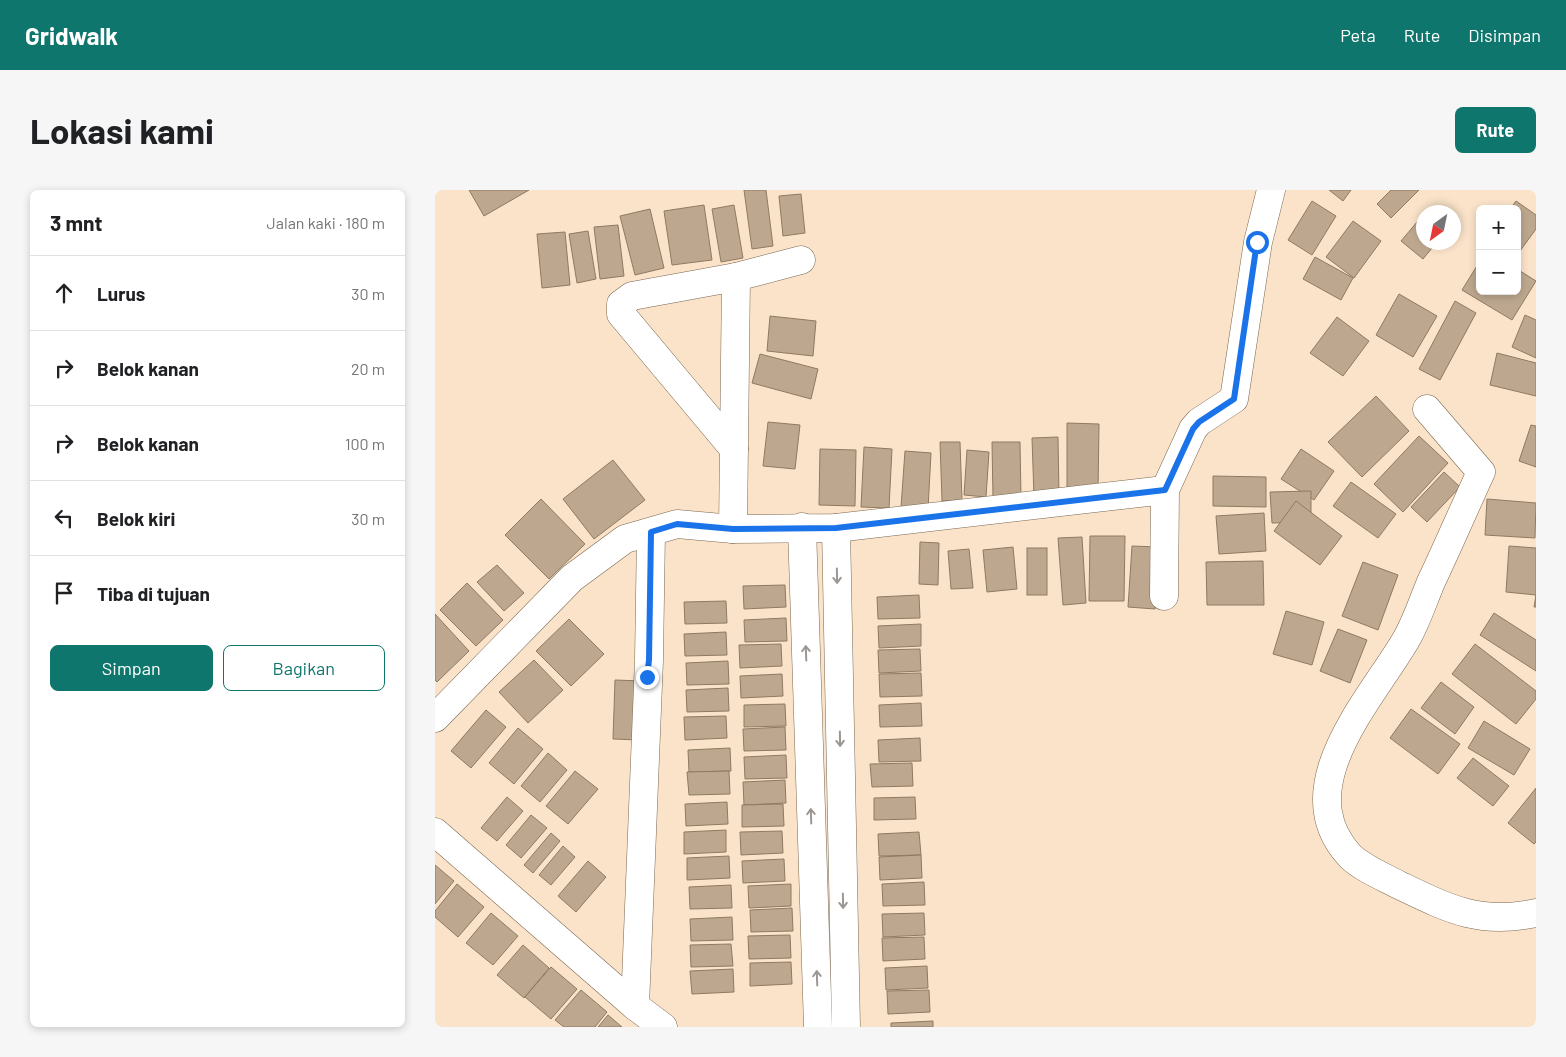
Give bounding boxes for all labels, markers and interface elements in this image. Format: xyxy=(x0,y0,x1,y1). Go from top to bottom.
text: Gridwalk xyxy=(25,21,118,50)
text: Peta xyxy=(1340,24,1376,46)
text: Rute xyxy=(1404,24,1440,46)
text: Disimpan xyxy=(1468,24,1541,46)
button: Rute xyxy=(1455,107,1536,153)
text: Lokasi kami xyxy=(30,109,214,151)
north arrow xyxy=(1416,205,1461,250)
map controls xyxy=(1476,205,1521,295)
button: + xyxy=(1476,205,1521,250)
text: 3 mnt xyxy=(50,210,103,235)
text: Jalan kaki · 180 m xyxy=(267,213,385,232)
route start xyxy=(1246,231,1269,254)
button: − xyxy=(1476,250,1521,295)
icon: ahead xyxy=(50,279,78,307)
text: Lurus xyxy=(97,282,145,305)
text: 30 m xyxy=(351,284,385,303)
icon: right xyxy=(50,354,78,382)
text: Belok kanan xyxy=(97,357,199,380)
text: 20 m xyxy=(351,359,385,378)
icon: right xyxy=(50,429,78,457)
text: Belok kanan xyxy=(97,432,199,455)
text: 100 m xyxy=(345,434,385,453)
icon: left xyxy=(50,504,78,532)
text: Belok kiri xyxy=(97,507,175,530)
text: 30 m xyxy=(351,509,385,528)
one-way arrow xyxy=(832,568,841,584)
icon: arrive xyxy=(50,579,78,607)
text: Tiba di tujuan xyxy=(97,582,210,605)
button: Simpan xyxy=(50,645,213,691)
button: Bagikan xyxy=(223,645,385,691)
one-way arrow xyxy=(802,646,811,662)
route end xyxy=(636,666,659,689)
one-way arrow xyxy=(835,730,845,747)
one-way arrow xyxy=(807,808,816,824)
one-way arrow xyxy=(839,893,848,909)
one-way arrow xyxy=(812,971,821,987)

